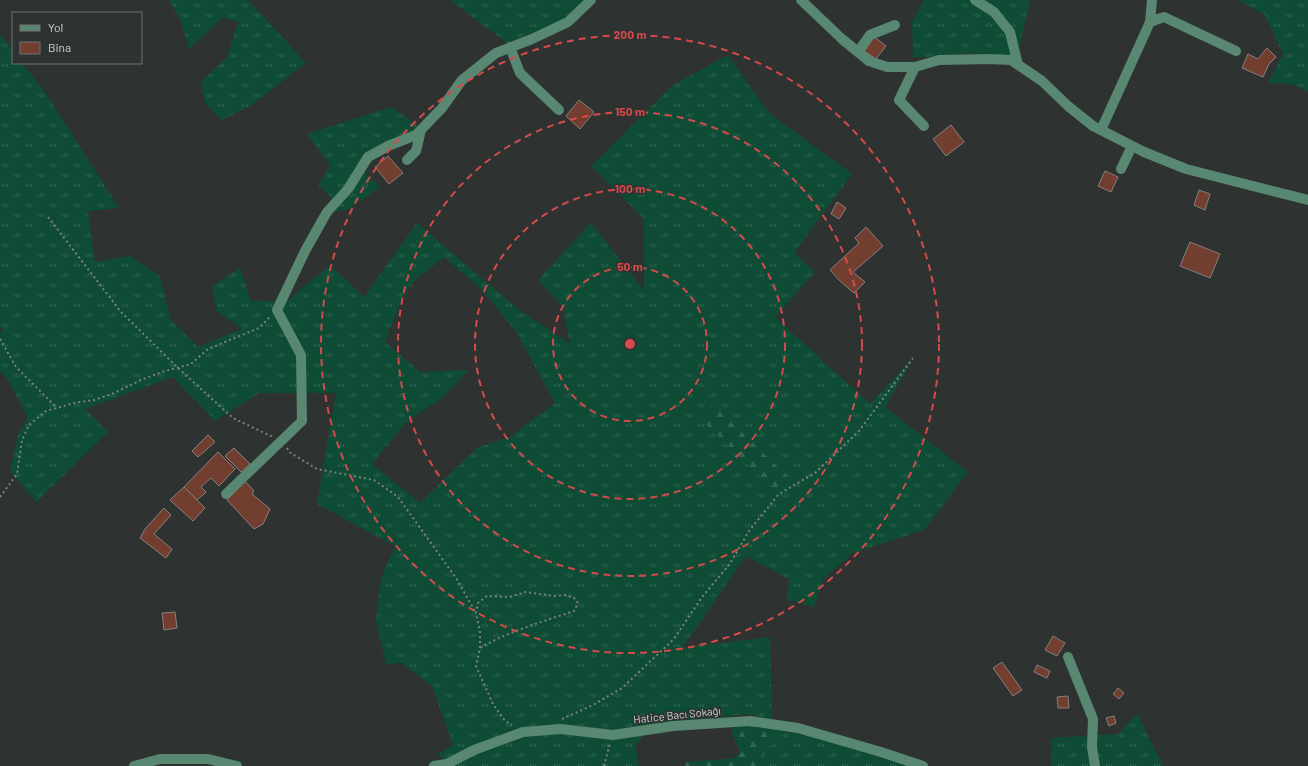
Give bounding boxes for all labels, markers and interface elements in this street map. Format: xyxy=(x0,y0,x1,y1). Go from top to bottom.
legend xyxy=(12,12,142,64)
text: Yol xyxy=(48,20,63,34)
text: 200 m xyxy=(614,27,646,41)
text: Bina xyxy=(48,40,71,54)
text: 150 m xyxy=(615,104,645,118)
text: 100 m xyxy=(615,181,645,195)
text: 50 m xyxy=(617,259,643,273)
centre of rings xyxy=(623,337,637,351)
street label: Hatice Bacı Sokağı xyxy=(633,703,721,726)

